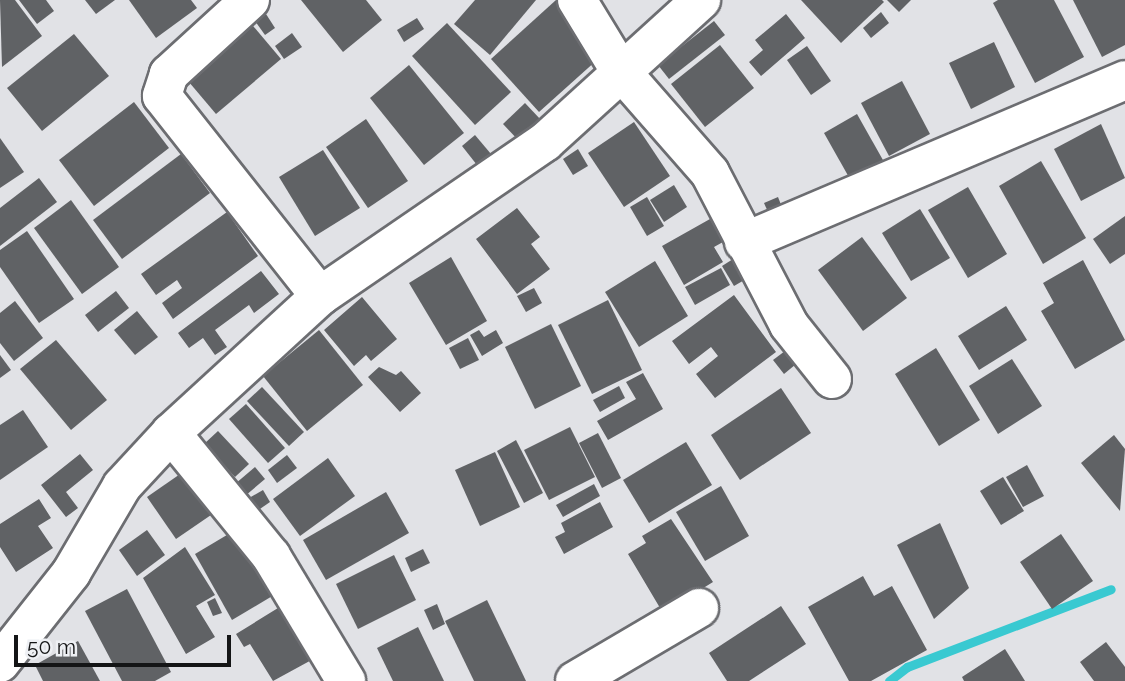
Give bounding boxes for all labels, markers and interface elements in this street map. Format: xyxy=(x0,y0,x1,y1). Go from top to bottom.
scale bar xyxy=(18,622,234,666)
text: 50 m xyxy=(27,634,76,659)

